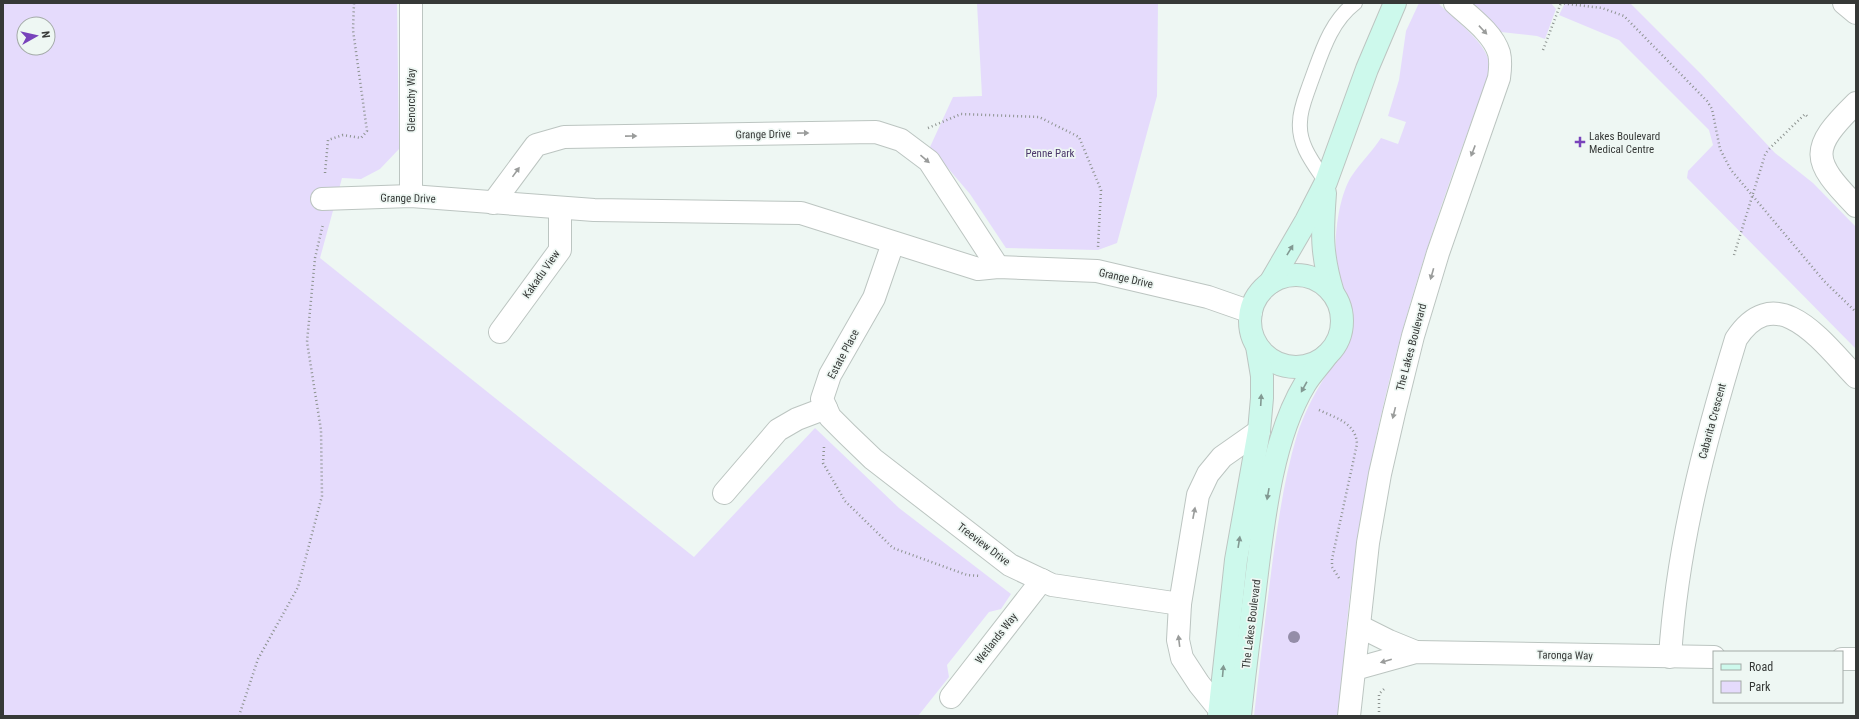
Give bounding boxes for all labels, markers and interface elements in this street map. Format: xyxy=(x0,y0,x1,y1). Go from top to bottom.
north arrow xyxy=(16,16,56,56)
one-way arrow xyxy=(1478,25,1488,35)
text: N xyxy=(39,30,52,39)
street label: Glenorchy Way xyxy=(405,68,418,132)
street label: Grange Drive xyxy=(735,128,791,141)
one-way arrow xyxy=(797,130,810,136)
place label: Lakes Boulevard Medical Centre xyxy=(1589,130,1660,156)
one-way arrow xyxy=(625,133,638,139)
marker: Lakes Boulevard Medical Centre xyxy=(1574,136,1586,148)
one-way arrow xyxy=(1470,145,1476,157)
park label: Penne Park xyxy=(1025,147,1075,160)
one-way arrow xyxy=(920,155,931,164)
one-way arrow xyxy=(512,167,520,177)
street label: Grange Drive xyxy=(380,192,436,205)
one-way arrow xyxy=(1286,244,1293,256)
street label: Kakadu View xyxy=(520,248,563,301)
street label: Grange Drive xyxy=(1097,266,1154,291)
one-way arrow xyxy=(1429,268,1435,280)
street label: The Lakes Boulevard xyxy=(1394,302,1429,392)
street label: Estate Place xyxy=(825,327,862,381)
one-way arrow xyxy=(1301,381,1308,393)
street label: Cabarita Crescent xyxy=(1696,382,1729,460)
one-way arrow xyxy=(1258,394,1265,406)
one-way arrow xyxy=(1391,407,1397,419)
one-way arrow xyxy=(1265,487,1271,500)
one-way arrow xyxy=(1192,507,1198,519)
street label: Treeview Drive xyxy=(955,520,1013,568)
one-way arrow xyxy=(1236,536,1242,548)
street label: The Lakes Boulevard xyxy=(1240,579,1263,669)
street label: Wetlands Way xyxy=(973,610,1020,666)
one-way arrow xyxy=(1176,635,1182,648)
street label: Taronga Way xyxy=(1537,649,1593,662)
legend xyxy=(1713,651,1843,703)
one-way arrow xyxy=(1380,658,1392,664)
text: Road xyxy=(1749,660,1773,674)
one-way arrow xyxy=(1220,665,1227,677)
text: Park xyxy=(1749,680,1771,694)

